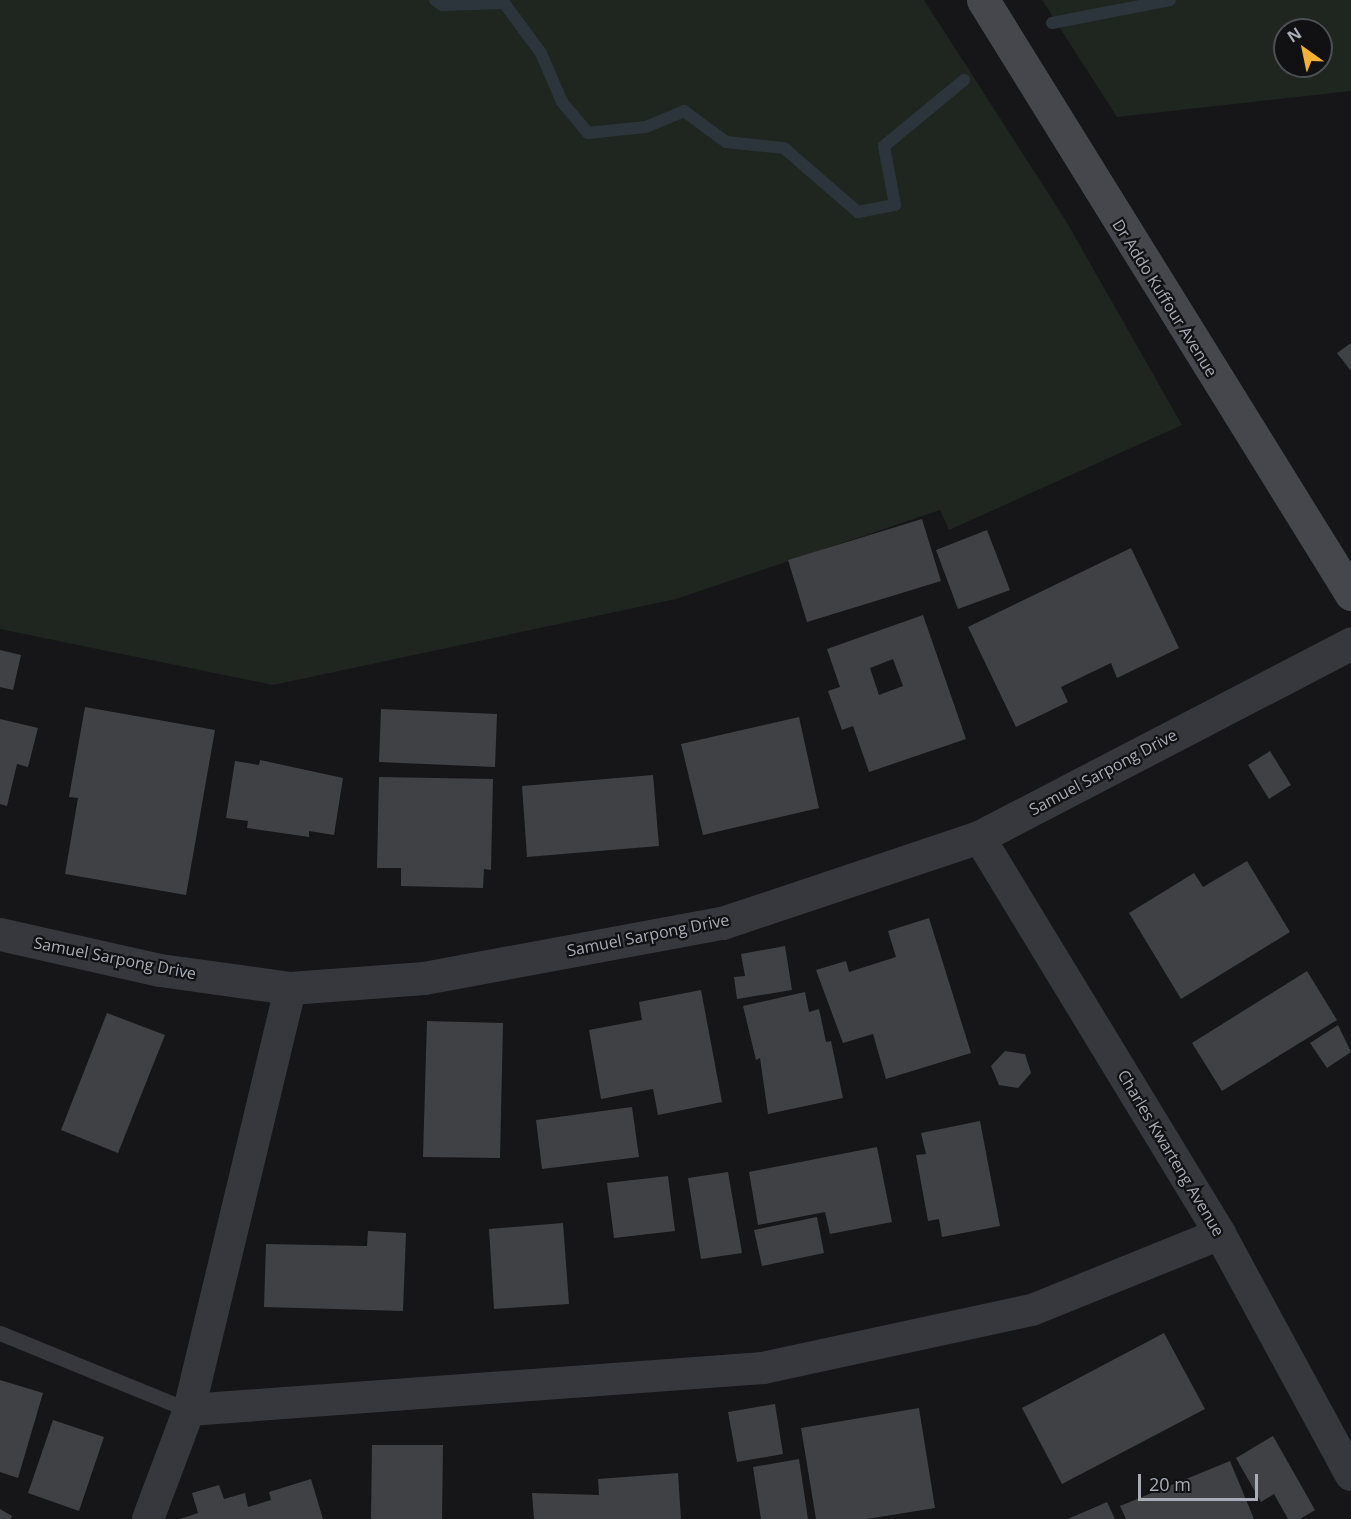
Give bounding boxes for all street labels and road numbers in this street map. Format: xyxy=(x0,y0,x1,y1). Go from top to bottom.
street label: Dr Addo Kuffour Avenue xyxy=(1109,216,1221,380)
street label: Samuel Sarpong Drive xyxy=(1026,725,1180,819)
street label: Samuel Sarpong Drive xyxy=(565,910,731,960)
street label: Samuel Sarpong Drive xyxy=(32,933,198,983)
street label: Charles Kwarteng Avenue xyxy=(1114,1066,1228,1240)

